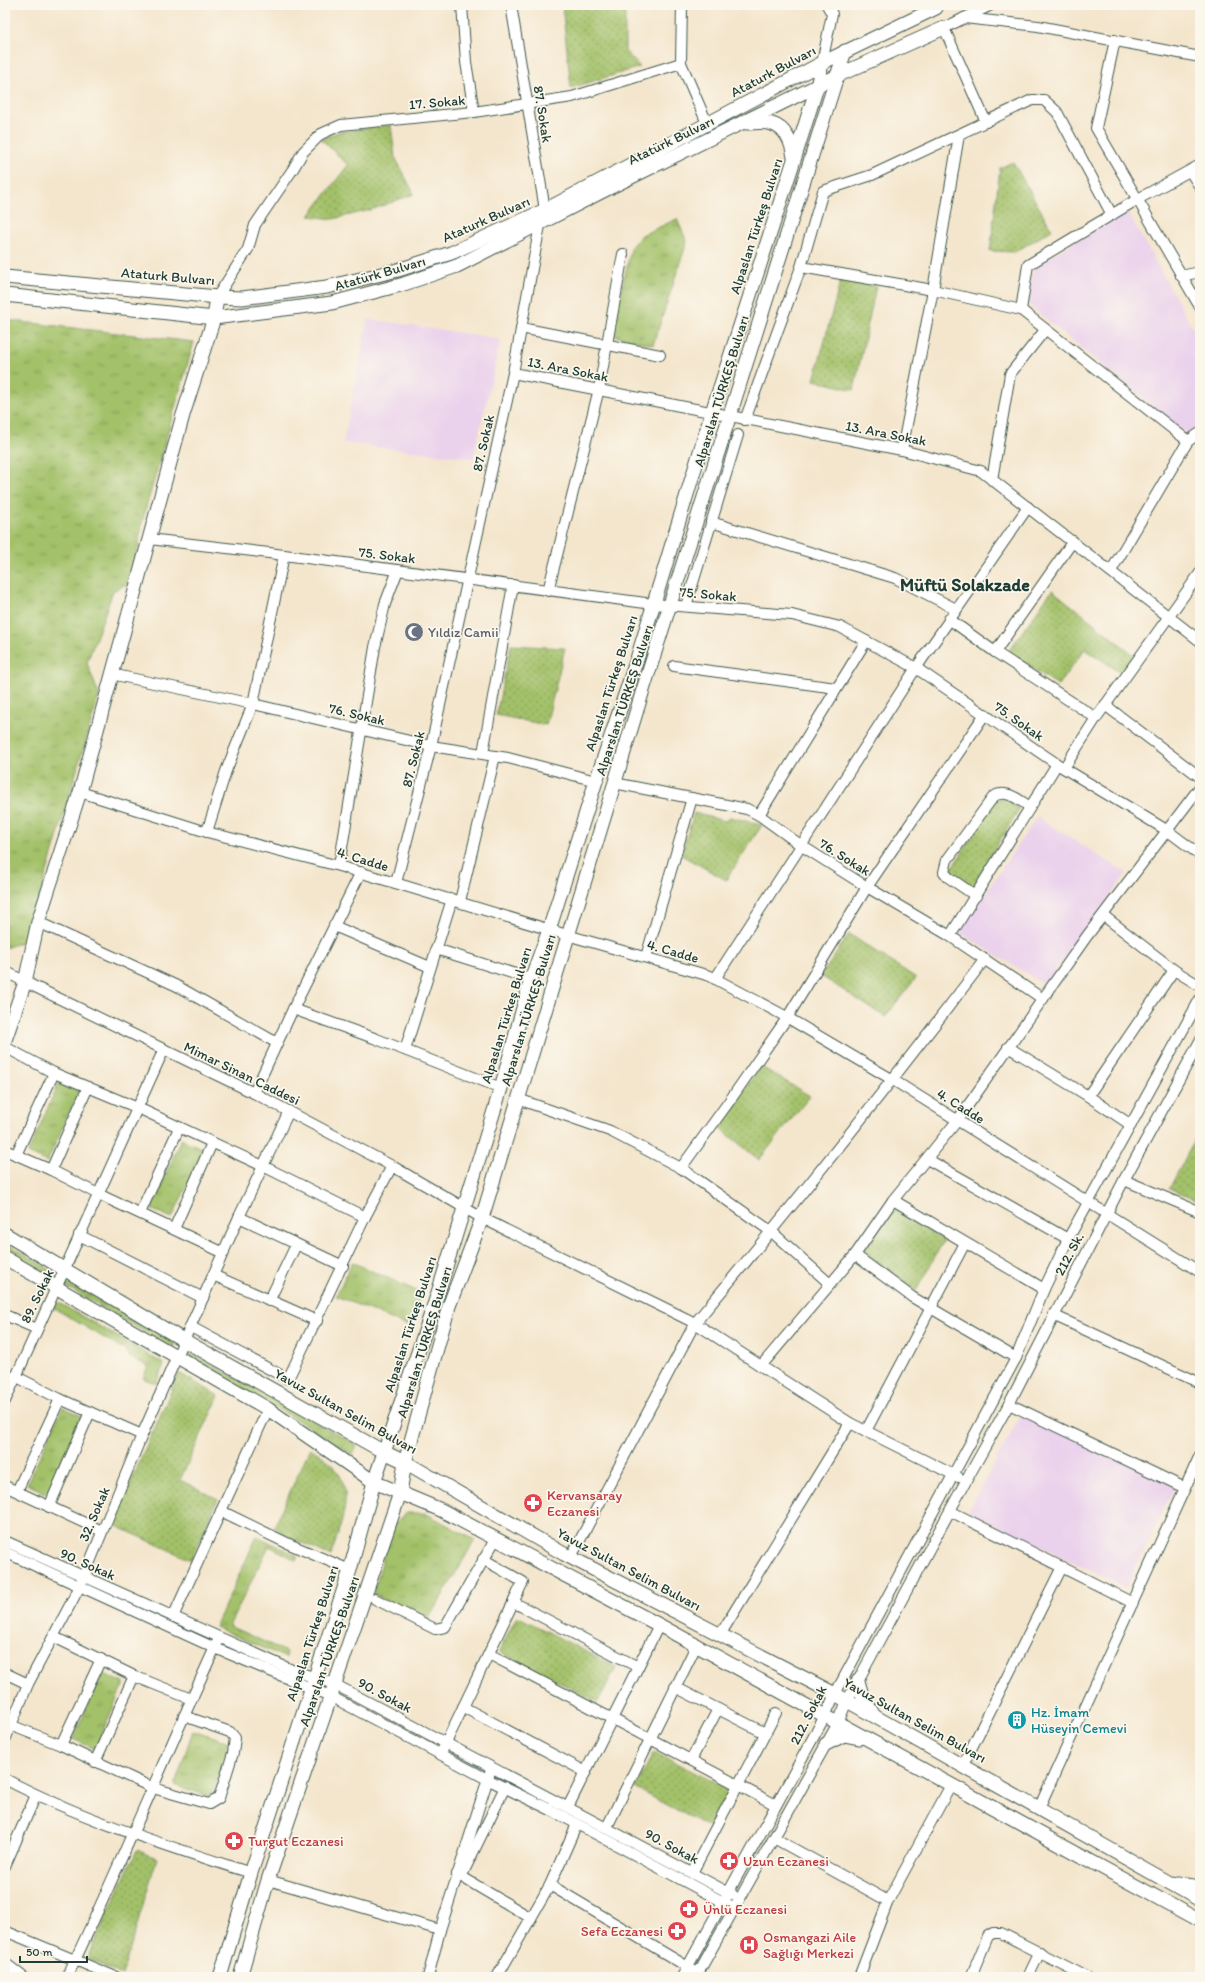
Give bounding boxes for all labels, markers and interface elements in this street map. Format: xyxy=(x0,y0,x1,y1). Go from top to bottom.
street label: Ataturk Bulvarı xyxy=(728,42,819,101)
street label: 87. Sokak xyxy=(530,84,555,144)
street label: 17. Sokak xyxy=(408,92,466,113)
street label: Atatürk Bulvarı xyxy=(625,112,717,169)
street label: Alpaslan Türkeş Bulvarı xyxy=(726,156,786,296)
street label: Ataturk Bulvarı xyxy=(440,193,533,246)
street label: Atatürk Bulvarı xyxy=(333,252,428,295)
street label: Ataturk Bulvarı xyxy=(120,264,216,289)
street label: Alparslan TÜRKEŞ Bulvarı xyxy=(690,313,753,469)
street label: 13. Ara Sokak xyxy=(526,353,611,386)
street label: 87. Sokak xyxy=(469,413,498,473)
street label: 13. Ara Sokak xyxy=(844,417,929,450)
street label: 75. Sokak xyxy=(358,544,416,567)
district label: Müftü Solakzade xyxy=(900,574,1030,596)
street label: 75. Sokak xyxy=(679,584,737,605)
street label: Alpaslan Türkeş Bulvarı xyxy=(581,613,641,753)
mosque icon: Yıldız Camii xyxy=(403,621,425,643)
street label: Alparslan TÜRKEŞ Bulvarı xyxy=(592,623,657,778)
place label: Yıldız Camii xyxy=(428,624,498,641)
street label: 75. Sokak xyxy=(990,698,1047,745)
street label: 76. Sokak xyxy=(327,700,387,729)
street label: 87. Sokak xyxy=(398,729,429,789)
street label: 76. Sokak xyxy=(816,835,874,880)
street label: 4. Cadde xyxy=(335,844,391,875)
street label: Alparslan TÜRKEŞ Bulvarı xyxy=(497,932,560,1088)
street label: 4. Cadde xyxy=(645,936,701,967)
street label: Alpaslan Türkeş Bulvarı xyxy=(478,945,535,1085)
street label: Mimar Sinan Caddesi xyxy=(181,1038,303,1109)
street label: 4. Cadde xyxy=(934,1085,988,1128)
street label: 212. Sk. xyxy=(1051,1230,1088,1279)
street label: Alpaslan Türkeş Bulvarı xyxy=(380,1254,440,1394)
street label: Alparslan TÜRKEŞ Bulvarı xyxy=(393,1264,456,1420)
street label: 89. Sokak xyxy=(17,1266,58,1326)
street label: Yavuz Sultan Selim Bulvarı xyxy=(271,1365,420,1458)
street label: 32. Sokak xyxy=(75,1484,114,1544)
place label: Kervansaray Eczanesi xyxy=(547,1487,622,1520)
pharmacy icon: Kervansaray Eczanesi xyxy=(522,1492,544,1514)
street label: Yavuz Sultan Selim Bulvarı xyxy=(554,1524,704,1615)
street label: 90. Sokak xyxy=(57,1545,118,1584)
street label: Alpaslan Türkeş Bulvarı xyxy=(282,1563,342,1703)
street label: Alparslan TÜRKEŞ Bulvarı xyxy=(296,1574,363,1728)
street label: 90. Sokak xyxy=(355,1674,415,1717)
street label: Yavuz Sultan Selim Bulvarı xyxy=(840,1674,989,1767)
street label: 212. Sokak xyxy=(786,1683,831,1748)
place label: Hz. İmam Hüseyin Cemevi xyxy=(1031,1704,1127,1737)
building icon: Hz. İmam Hüseyin Cemevi xyxy=(1006,1709,1028,1731)
street label: 90. Sokak xyxy=(642,1825,702,1868)
pharmacy icon: Turgut Eczanesi xyxy=(223,1830,245,1852)
place label: Turgut Eczanesi xyxy=(248,1833,344,1850)
pharmacy icon: Uzun Eczanesi xyxy=(718,1850,740,1872)
place label: Uzun Eczanesi xyxy=(743,1853,829,1870)
pharmacy icon: Ünlü Eczanesi xyxy=(678,1898,700,1920)
place label: Ünlü Eczanesi xyxy=(703,1901,787,1918)
pharmacy icon: Sefa Eczanesi xyxy=(666,1920,688,1942)
place label: Sefa Eczanesi xyxy=(581,1923,663,1940)
place label: Osmangazi Aile Sağlığı Merkezi xyxy=(763,1929,857,1962)
hospital icon: Osmangazi Aile Sağlığı Merkezi xyxy=(738,1934,760,1956)
scale bar xyxy=(20,1938,87,1964)
text: 50 m xyxy=(26,1945,52,1959)

